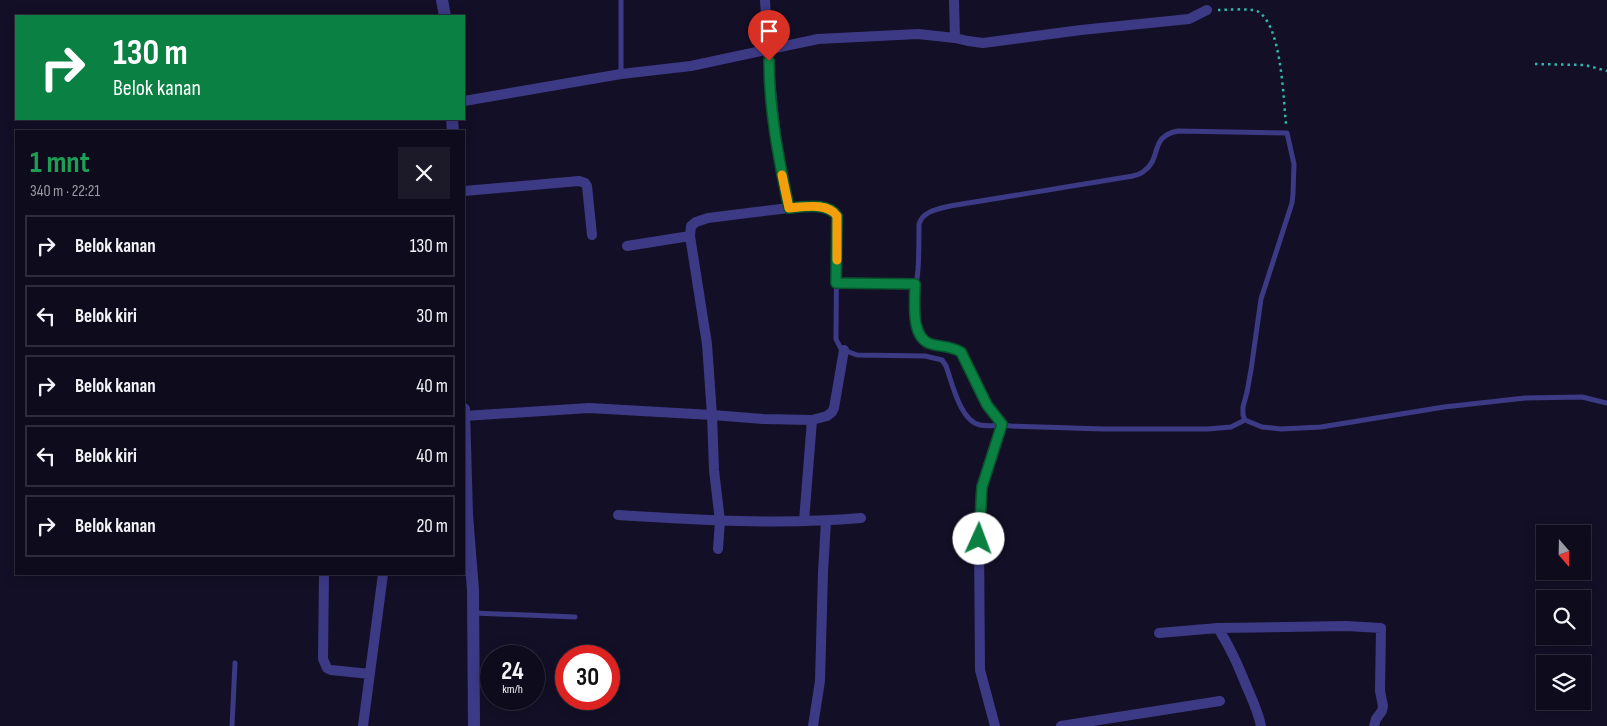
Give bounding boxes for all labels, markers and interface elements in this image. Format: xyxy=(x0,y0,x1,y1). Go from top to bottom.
pin xyxy=(748,10,790,61)
icon: arrive xyxy=(755,17,783,45)
text: 130 m xyxy=(113,32,188,75)
icon: right xyxy=(30,35,95,100)
text: Belok kanan xyxy=(113,75,201,102)
text: 1 mnt xyxy=(30,145,90,181)
button: close xyxy=(398,147,450,199)
text: 340 m · 22:21 xyxy=(30,182,100,201)
icon: right xyxy=(32,232,60,260)
text: Belok kanan xyxy=(75,235,156,258)
text: 130 m xyxy=(410,235,448,258)
icon: left xyxy=(32,302,60,330)
text: Belok kiri xyxy=(75,305,137,328)
text: 30 m xyxy=(416,305,448,328)
icon: right xyxy=(32,372,60,400)
text: Belok kanan xyxy=(75,375,156,398)
text: 40 m xyxy=(416,375,448,398)
icon: left xyxy=(32,442,60,470)
text: Belok kiri xyxy=(75,445,137,468)
text: 40 m xyxy=(416,445,448,468)
icon: right xyxy=(32,512,60,540)
position arrow xyxy=(952,512,1004,564)
text: Belok kanan xyxy=(75,515,156,538)
text: 20 m xyxy=(416,515,448,538)
north arrow xyxy=(1536,525,1591,580)
map controls xyxy=(1536,525,1591,710)
button: search xyxy=(1536,590,1591,645)
speed limit sign: 30 xyxy=(555,645,620,710)
button: layers xyxy=(1536,655,1591,710)
text: 24 xyxy=(501,656,524,687)
text: km/h xyxy=(502,682,523,697)

